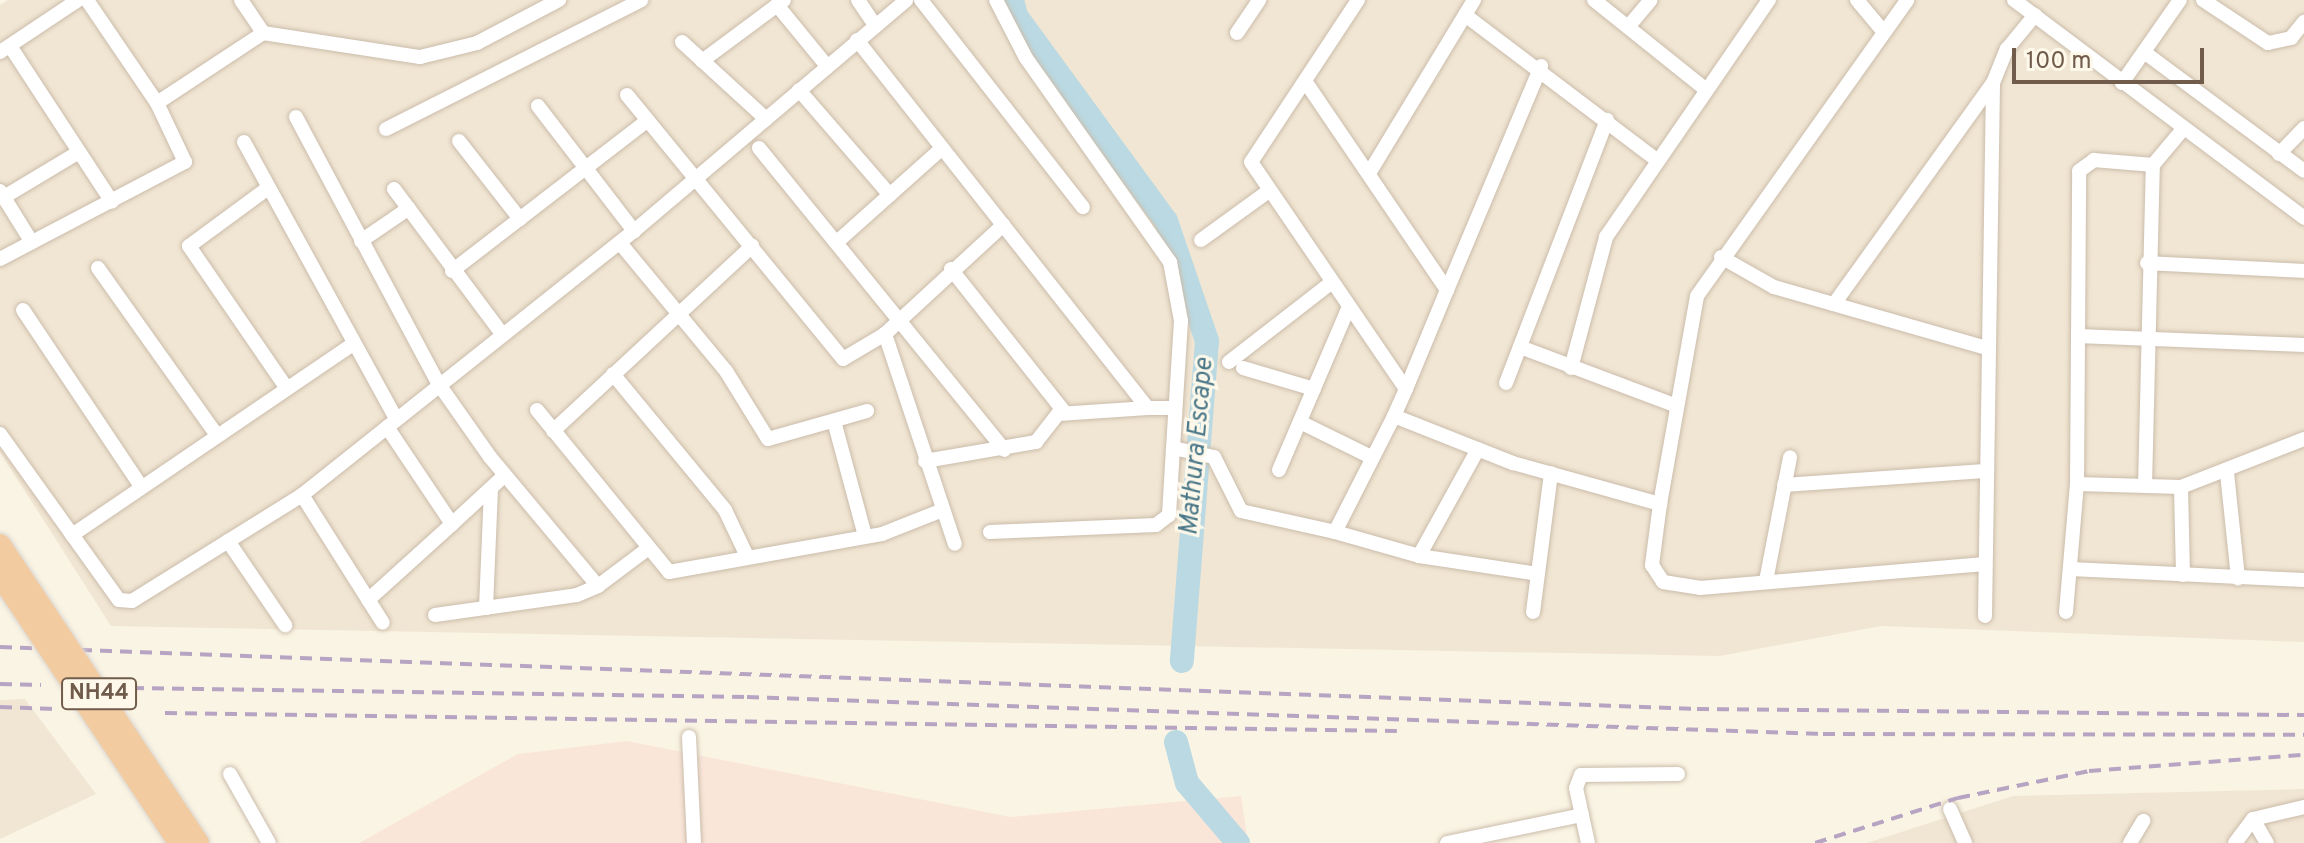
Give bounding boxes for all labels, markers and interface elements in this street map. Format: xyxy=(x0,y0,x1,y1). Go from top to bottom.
scale bar xyxy=(2016,32,2208,82)
text: 100 m xyxy=(2026,47,2092,77)
water label: Mathura Escape xyxy=(1175,357,1221,537)
road number: NH44 xyxy=(61,676,137,712)

